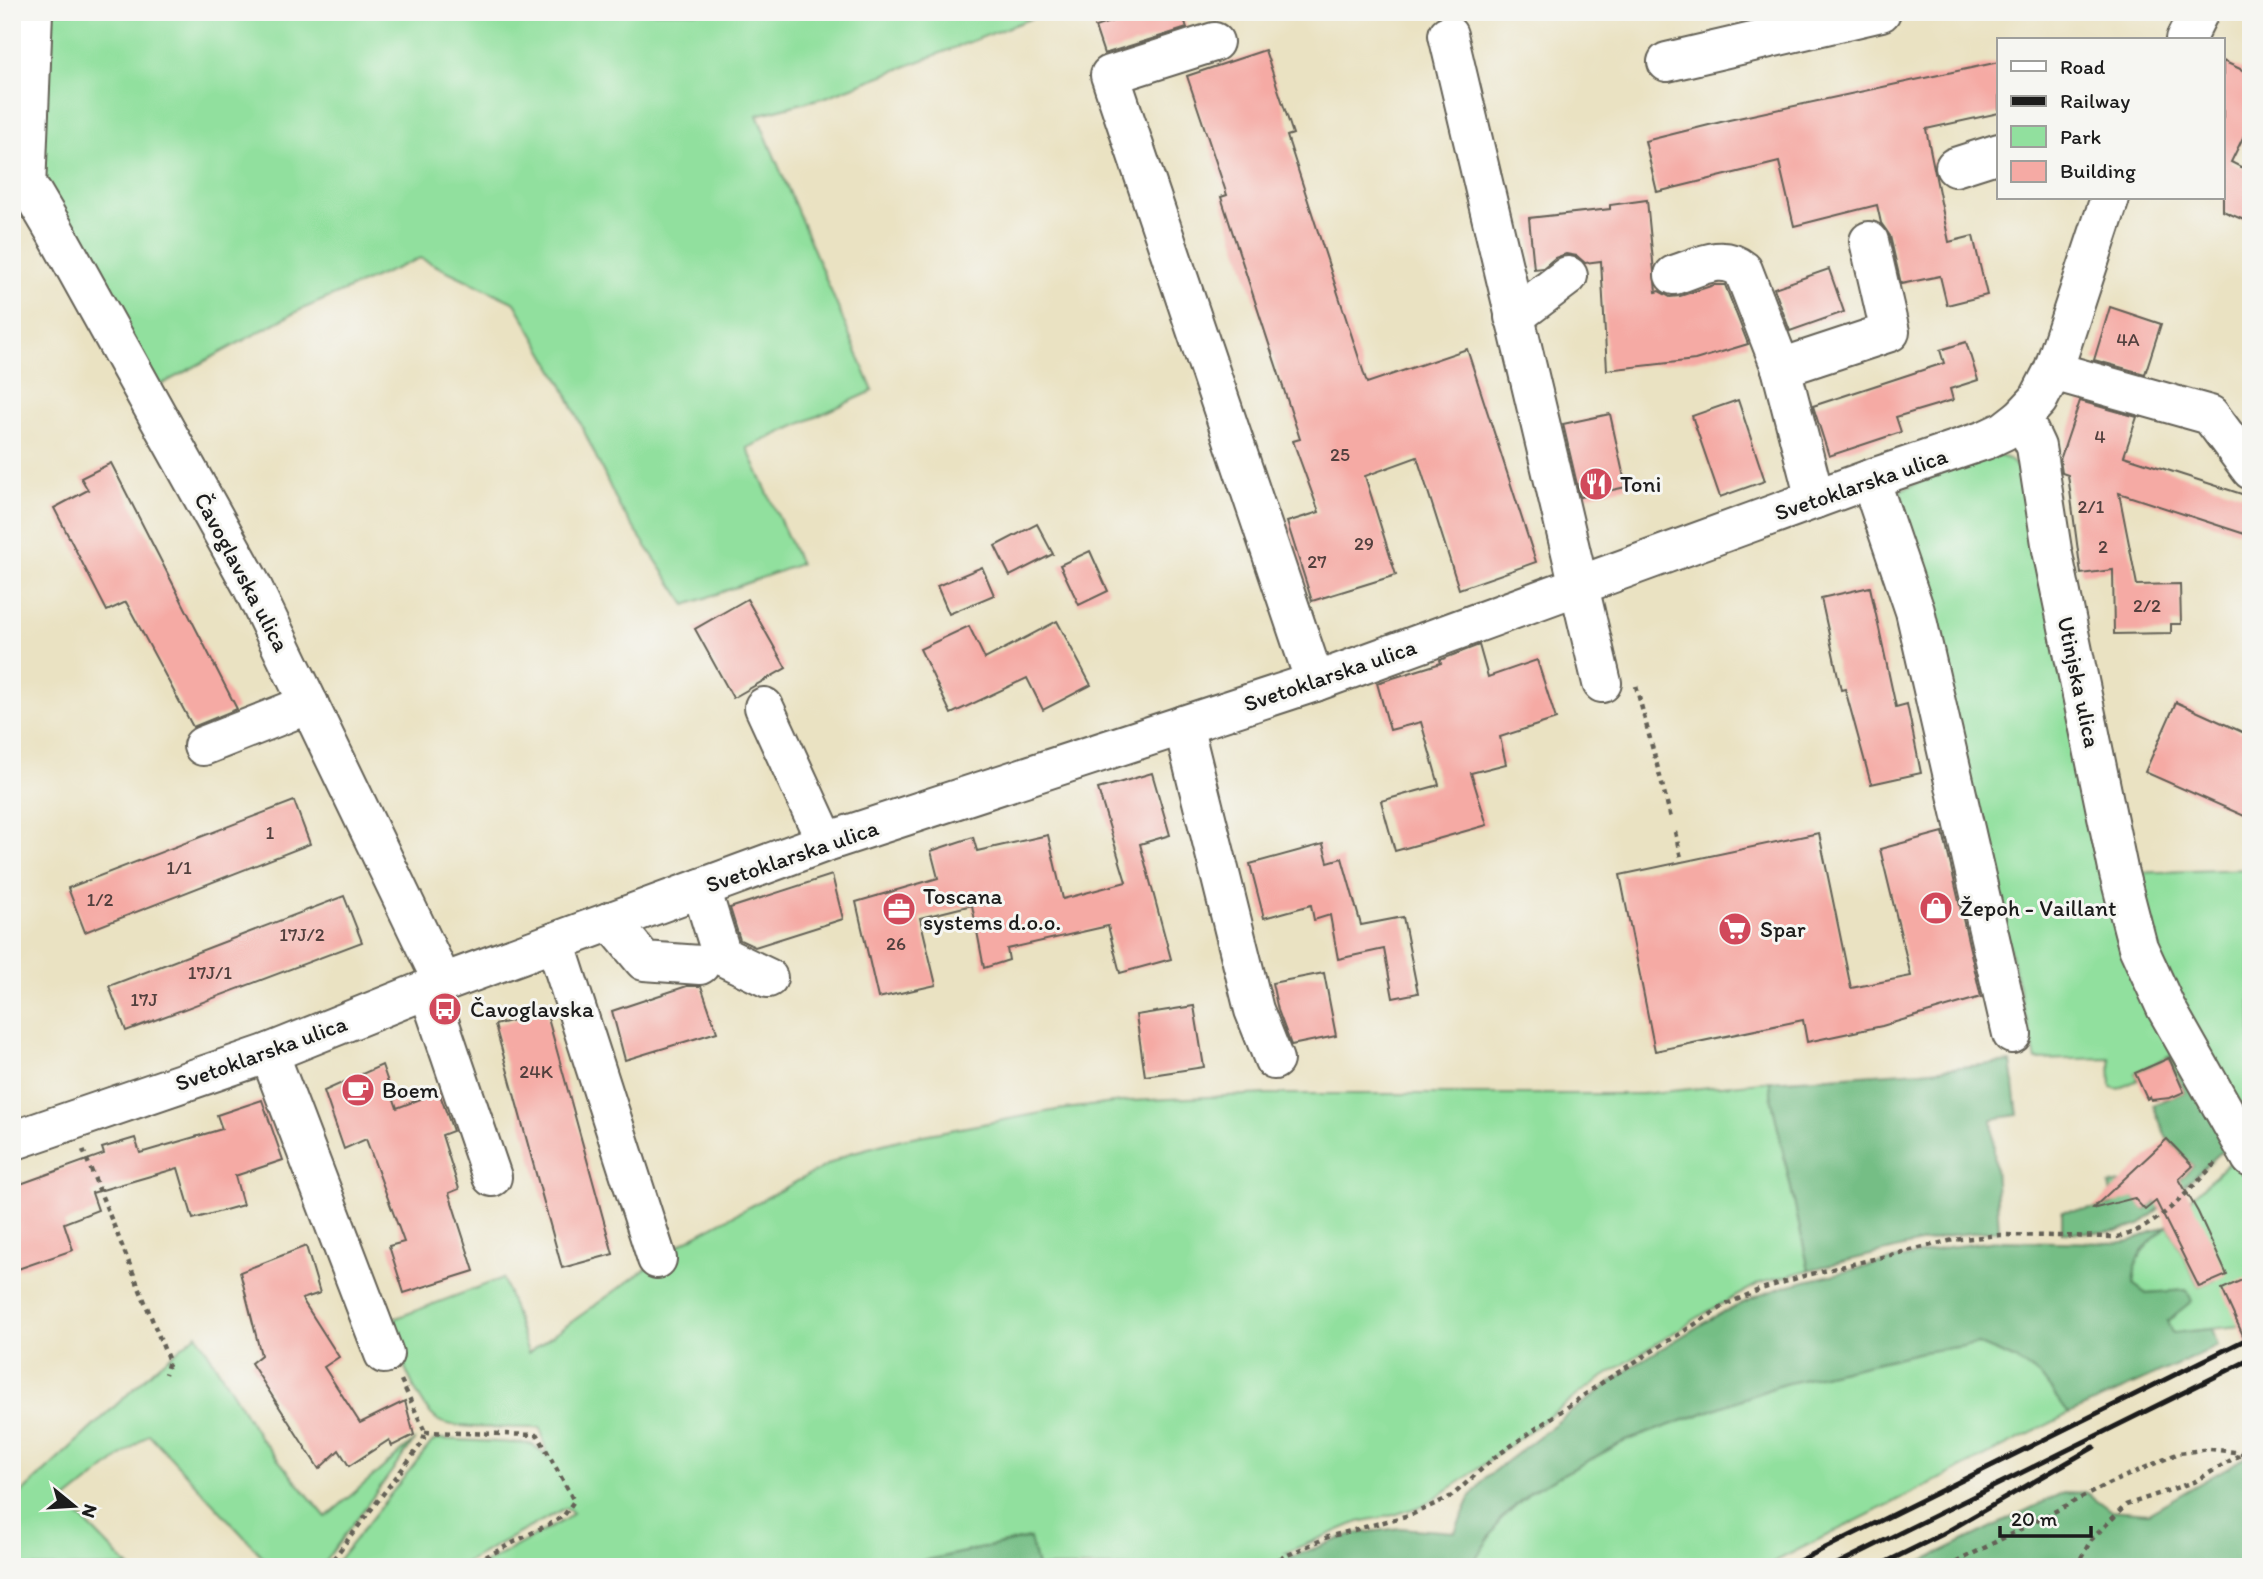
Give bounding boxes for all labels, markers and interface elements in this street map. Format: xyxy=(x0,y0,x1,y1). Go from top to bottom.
legend xyxy=(1997,38,2224,200)
text: Road xyxy=(2060,54,2106,79)
text: Railway xyxy=(2060,88,2130,113)
text: Park xyxy=(2060,124,2102,149)
text: Building xyxy=(2060,158,2136,183)
house number: 4A xyxy=(2116,328,2140,351)
house number: 4 xyxy=(2094,425,2106,448)
street label: Svetoklarska ulica xyxy=(1771,441,1951,527)
house number: 25 xyxy=(1330,443,1350,466)
restaurant icon: Toni xyxy=(1577,465,1615,503)
place label: Toni xyxy=(1620,470,1661,498)
street label: Čavoglavska ulica xyxy=(188,488,296,656)
house number: 2/1 xyxy=(2078,495,2105,518)
house number: 29 xyxy=(1354,532,1374,555)
house number: 2 xyxy=(2098,535,2108,558)
house number: 27 xyxy=(1307,550,1327,573)
house number: 2/2 xyxy=(2133,594,2161,617)
street label: Utinjska ulica xyxy=(2051,614,2107,750)
street label: Svetoklarska ulica xyxy=(1240,632,1420,718)
street label: Svetoklarska ulica xyxy=(702,813,882,899)
house number: 1 xyxy=(266,821,275,844)
house number: 1/1 xyxy=(166,856,192,879)
place label: Toscana systems d.o.o. xyxy=(923,882,1061,936)
house number: 1/2 xyxy=(87,888,113,911)
shop icon: Žepoh - Vaillant xyxy=(1917,889,1955,927)
office icon: Toscana systems d.o.o. xyxy=(880,890,918,928)
place label: Žepoh - Vaillant xyxy=(1960,894,2117,922)
supermarket icon: Spar xyxy=(1716,910,1754,948)
place label: Spar xyxy=(1760,915,1806,943)
house number: 17J/2 xyxy=(279,923,325,946)
house number: 26 xyxy=(886,932,906,955)
house number: 17J/1 xyxy=(188,961,232,984)
house number: 17J xyxy=(130,988,158,1011)
bus stop icon: Čavoglavska xyxy=(426,990,464,1028)
place label: Čavoglavska xyxy=(470,995,594,1023)
street label: Svetoklarska ulica xyxy=(171,1009,351,1097)
house number: 24K xyxy=(519,1060,554,1083)
cafe icon: Boem xyxy=(339,1071,377,1109)
place label: Boem xyxy=(382,1076,439,1104)
north arrow xyxy=(38,1470,108,1540)
scale bar xyxy=(2000,1495,2092,1539)
text: N xyxy=(77,1501,103,1521)
text: 20 m xyxy=(2011,1506,2058,1531)

